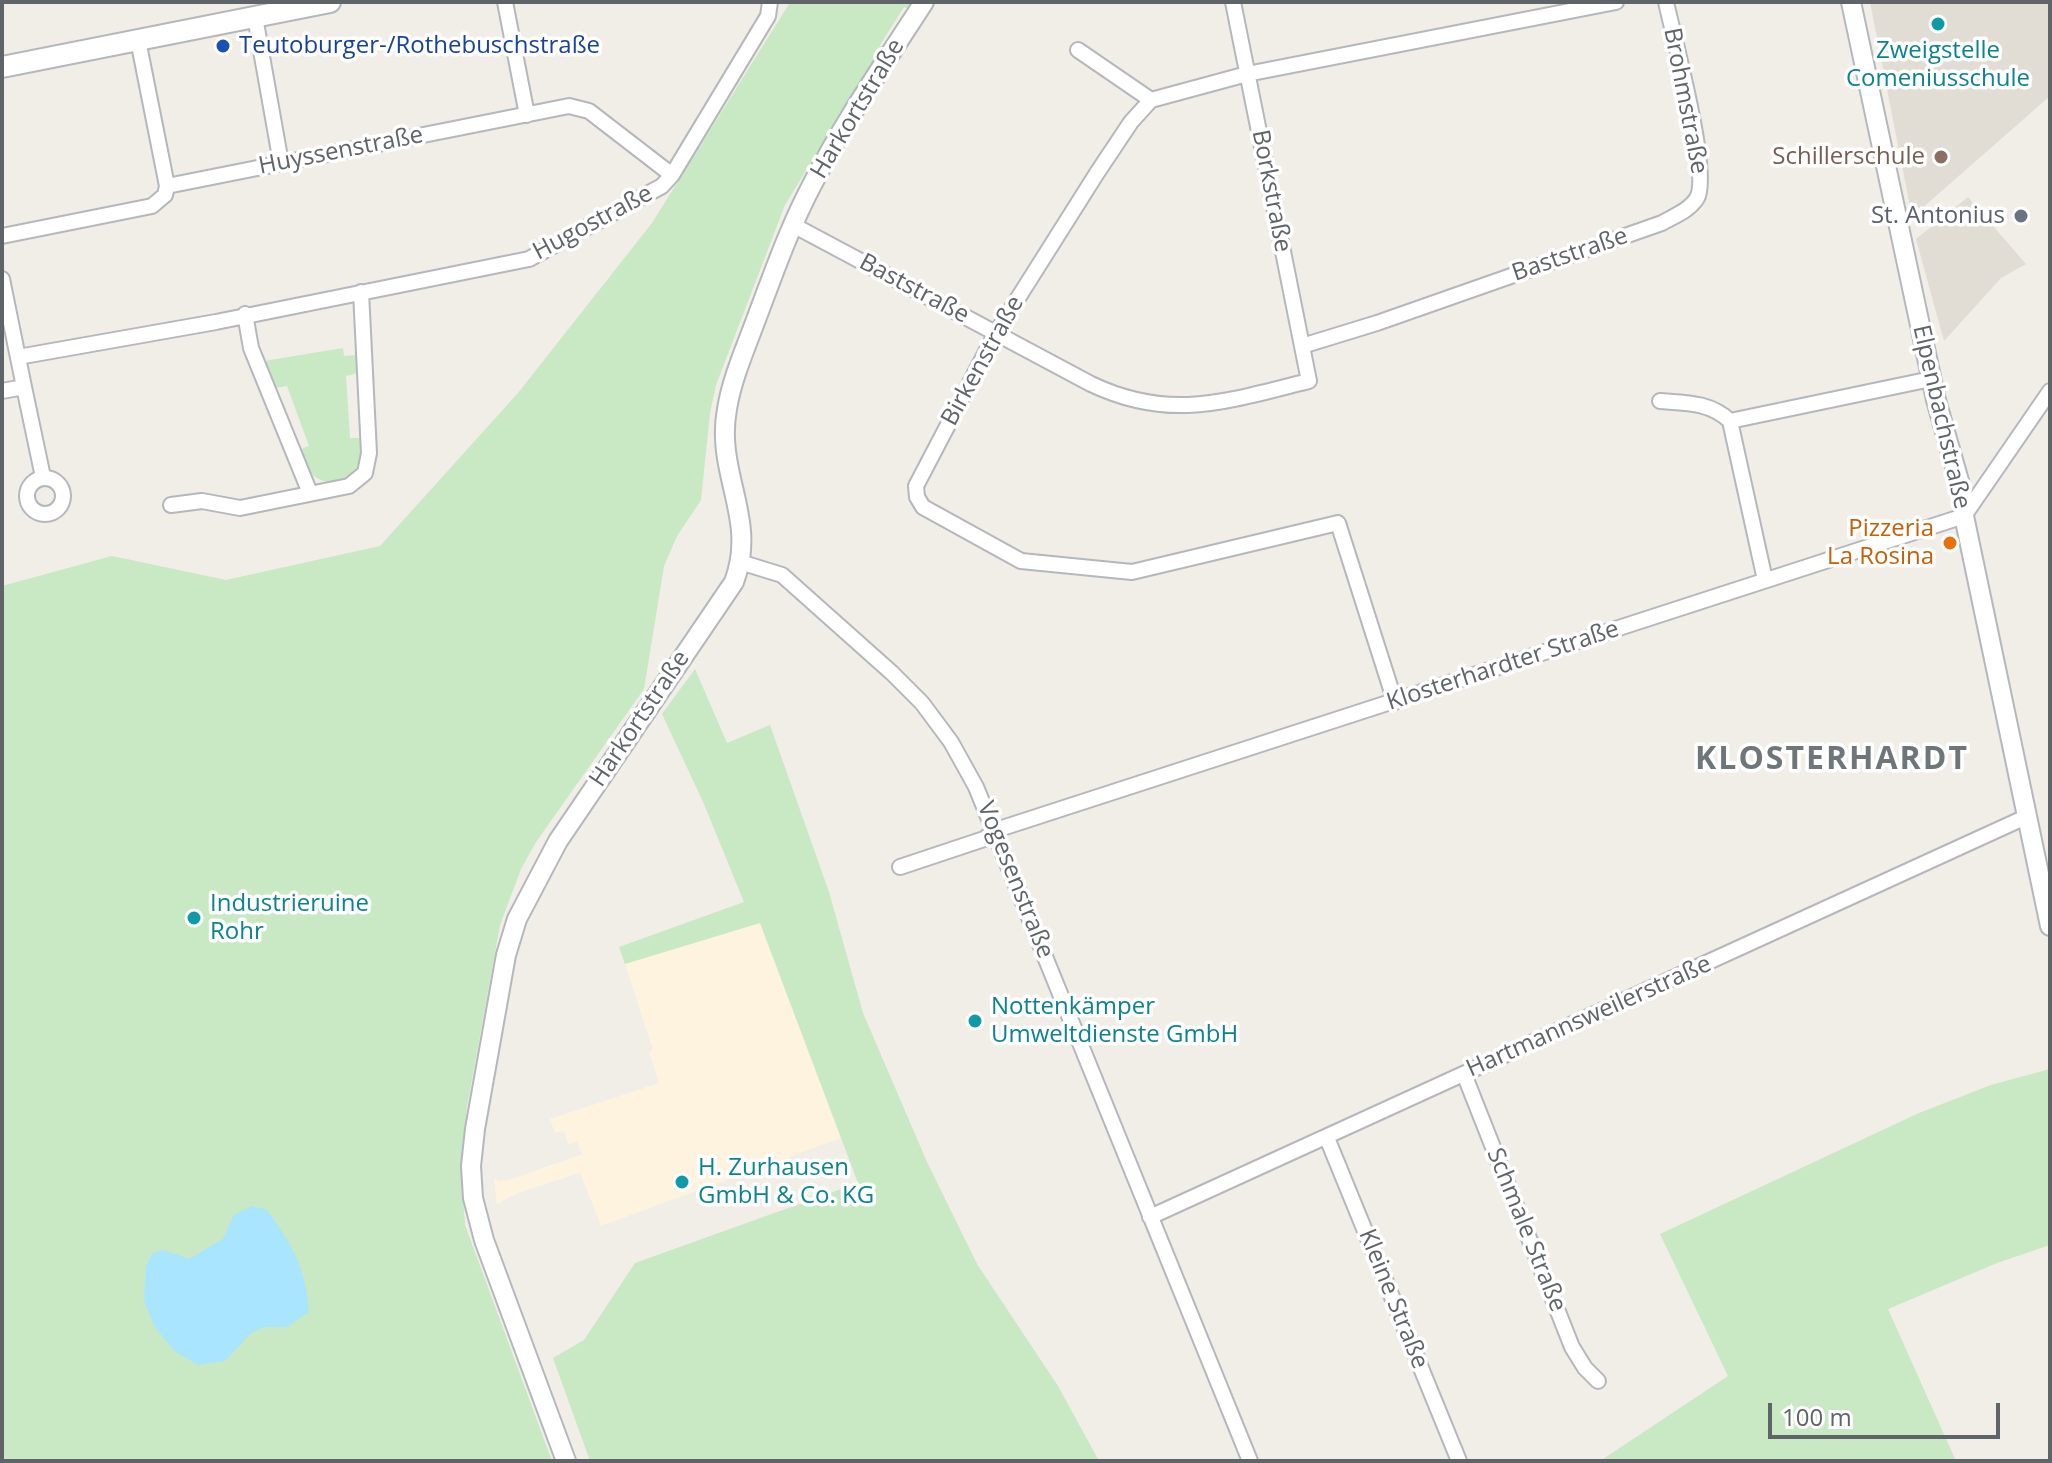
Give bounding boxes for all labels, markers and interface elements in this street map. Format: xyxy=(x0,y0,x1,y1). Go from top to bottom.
marker: Zweigstelle Comeniusschule xyxy=(1929,15,1947,33)
street label: Brohmstraße xyxy=(1657,25,1713,177)
place label: Teutoburger-/Rothebuschstraße xyxy=(239,32,600,60)
street label: Harkortstraße xyxy=(805,34,911,184)
marker: Teutoburger-/Rothebuschstraße xyxy=(214,37,232,55)
place label: Zweigstelle Comeniusschule xyxy=(1846,37,2030,93)
street label: Huyssenstraße xyxy=(256,121,426,181)
street label: Borkstraße xyxy=(1245,127,1297,255)
place label: Schillerschule xyxy=(1772,143,1925,171)
marker: Schillerschule xyxy=(1932,148,1950,166)
street label: Hugostraße xyxy=(528,179,658,267)
place label: St. Antonius xyxy=(1871,202,2005,230)
marker: St. Antonius xyxy=(2012,207,2030,225)
street label: Baststraße xyxy=(1508,222,1632,288)
street label: Baststraße xyxy=(854,248,974,330)
street label: Birkenstraße xyxy=(936,291,1030,431)
street label: Elpenbachstraße xyxy=(1906,322,1976,512)
place label: Pizzeria La Rosina xyxy=(1827,515,1934,571)
marker: Pizzeria La Rosina xyxy=(1941,534,1959,552)
street label: Klosterhardter Straße xyxy=(1383,615,1623,717)
street label: Harkortstraße xyxy=(584,646,696,792)
district label: KLOSTERHARDT xyxy=(1695,741,1969,779)
street label: Vogesenstraße xyxy=(970,797,1060,963)
place label: Industrieruine Rohr xyxy=(210,890,369,946)
marker: Industrieruine Rohr xyxy=(185,909,203,927)
street label: Hartmannsweilerstraße xyxy=(1462,950,1716,1084)
place label: Nottenkämper Umweltdienste GmbH xyxy=(991,993,1238,1049)
marker: Nottenkämper Umweltdienste GmbH xyxy=(966,1012,984,1030)
street label: Schmale Straße xyxy=(1480,1144,1572,1316)
place label: H. Zurhausen GmbH & Co. KG xyxy=(698,1154,874,1210)
marker: H. Zurhausen GmbH & Co. KG xyxy=(673,1173,691,1191)
street label: Kleine Straße xyxy=(1352,1225,1434,1373)
scale bar xyxy=(1772,1387,2004,1437)
text: 100 m xyxy=(1782,1400,1852,1433)

